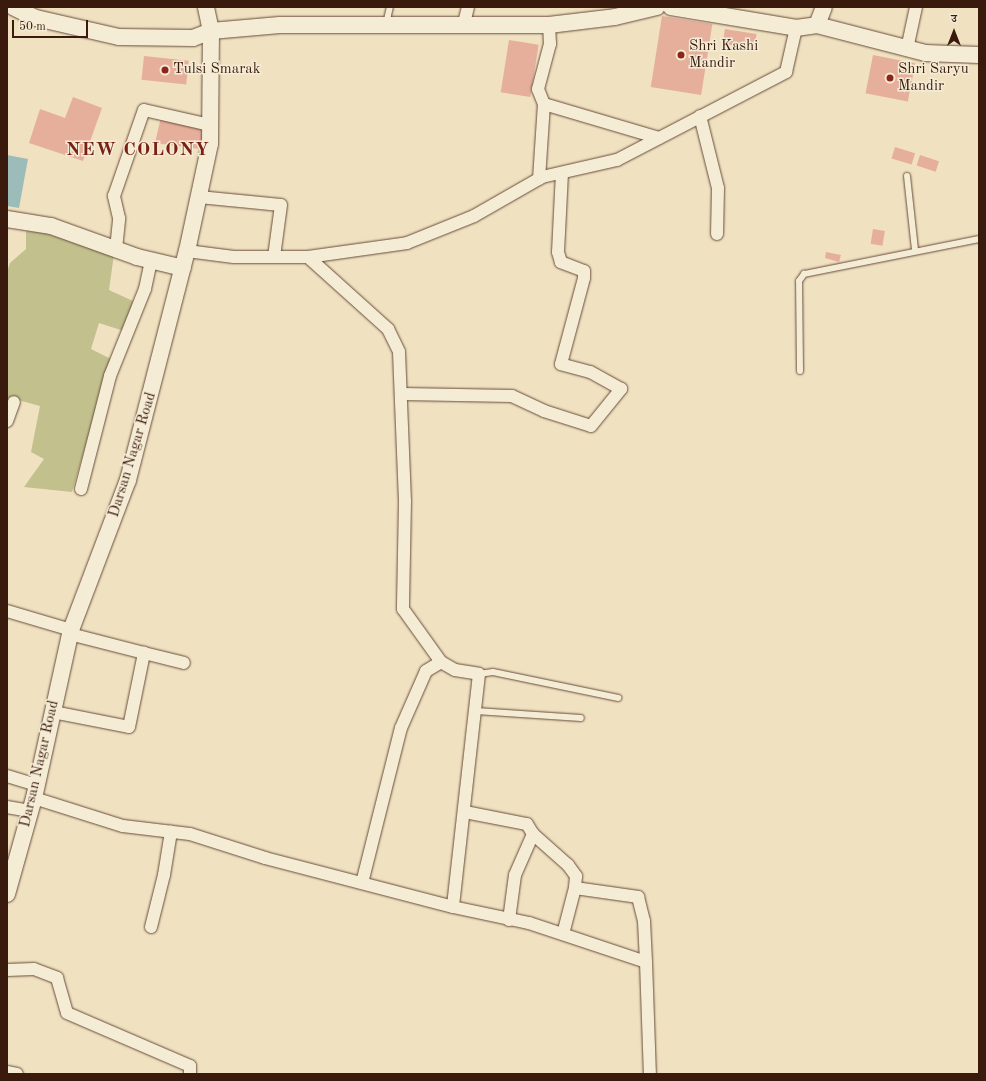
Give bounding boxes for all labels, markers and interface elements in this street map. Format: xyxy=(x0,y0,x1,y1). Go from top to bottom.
scale bar xyxy=(14,12,90,38)
north arrow xyxy=(934,12,974,52)
text: उ xyxy=(951,14,957,25)
text: 50 m xyxy=(19,21,46,33)
place label: Shri Kashi Mandir xyxy=(689,37,758,72)
marker: Shri Kashi Mandir xyxy=(676,50,686,60)
place label: Shri Saryu Mandir xyxy=(898,60,969,95)
place label: Tulsi Smarak xyxy=(173,61,261,79)
marker: Tulsi Smarak xyxy=(160,65,170,75)
marker: Shri Saryu Mandir xyxy=(885,73,895,83)
district label: NEW COLONY xyxy=(66,140,210,162)
street label: Darsan Nagar Road xyxy=(105,390,161,520)
street label: Darsan Nagar Road xyxy=(17,699,63,829)

